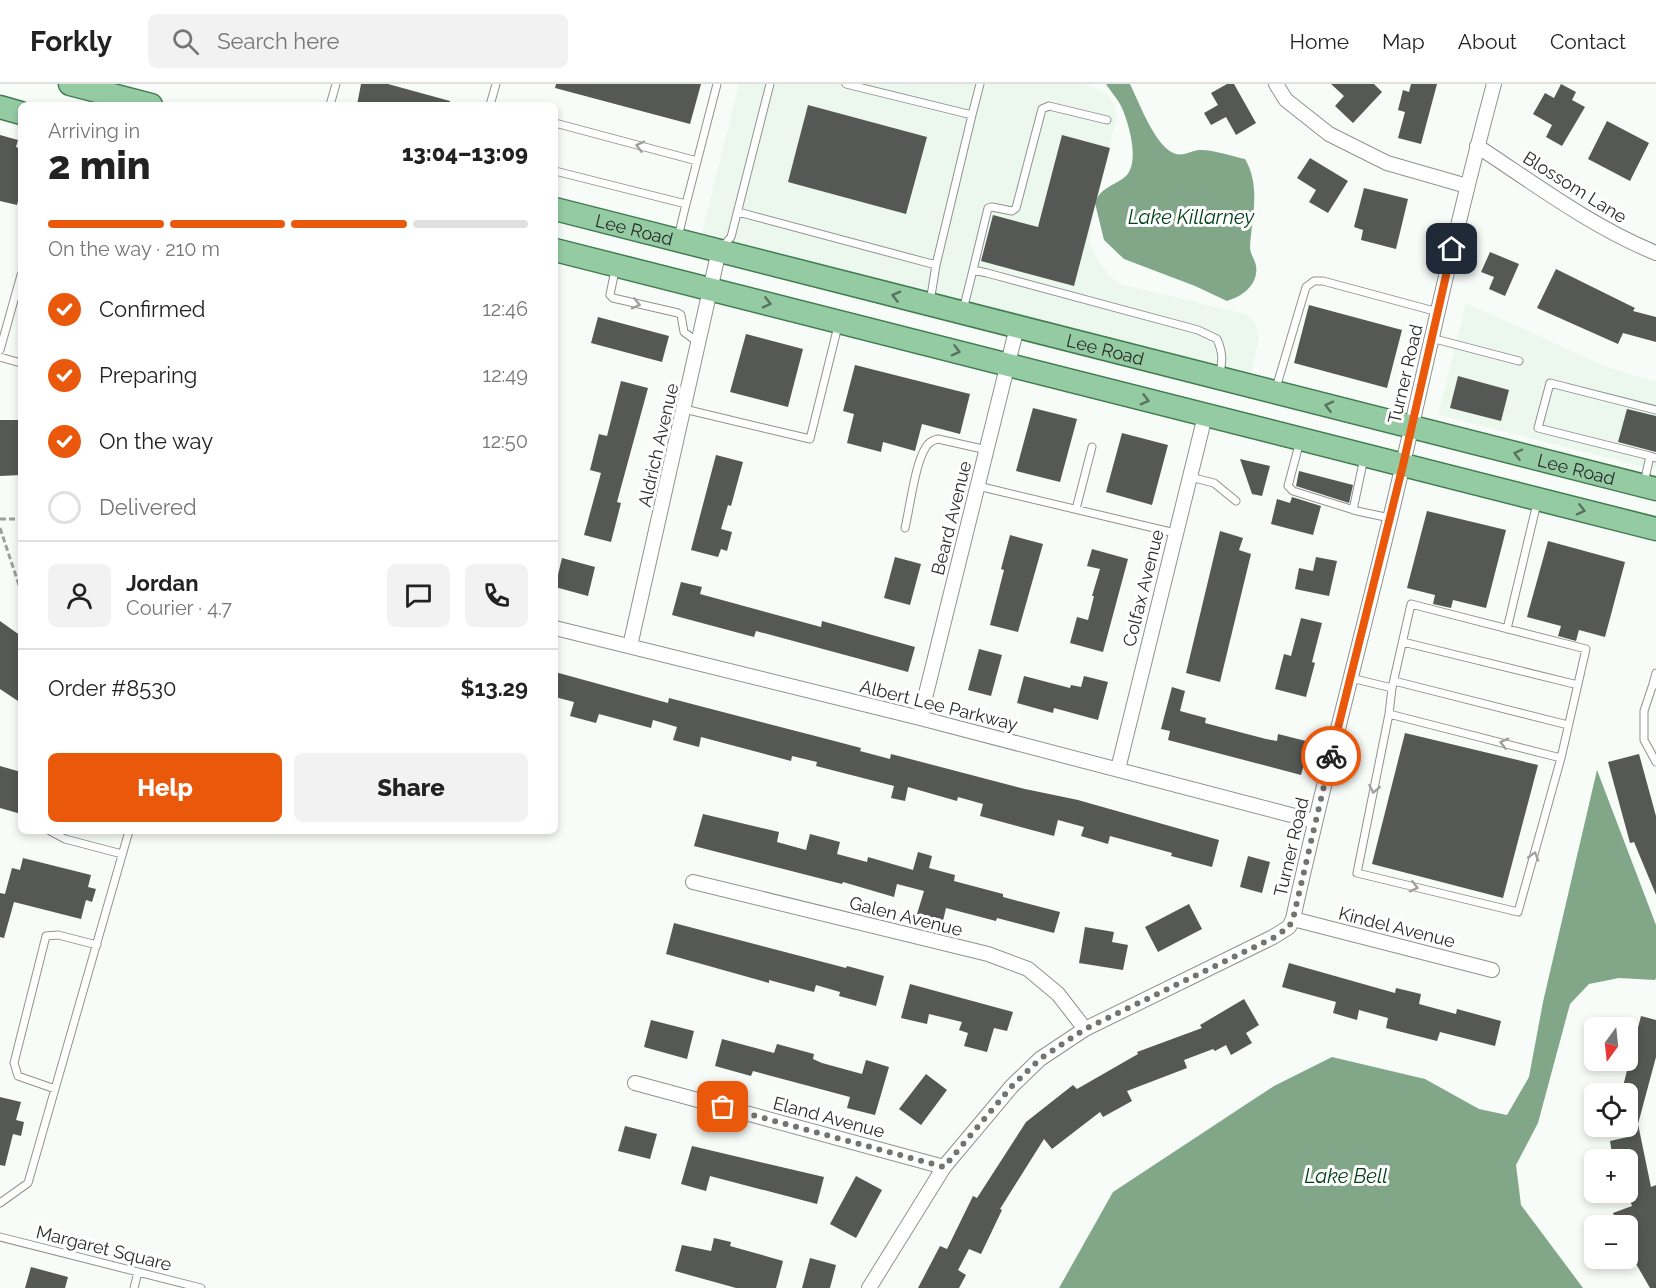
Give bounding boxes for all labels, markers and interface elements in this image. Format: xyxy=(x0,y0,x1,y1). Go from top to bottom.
search box xyxy=(148,14,568,68)
text: Forkly xyxy=(30,25,112,58)
icon: search xyxy=(169,25,202,58)
text: Search here xyxy=(217,28,339,54)
text: Home xyxy=(1290,29,1349,54)
text: Map xyxy=(1382,29,1425,54)
text: About xyxy=(1458,29,1517,54)
text: Contact xyxy=(1550,29,1626,54)
text: Arriving in xyxy=(48,119,140,143)
text: 13:04–13:09 xyxy=(402,140,528,166)
one-way arrow xyxy=(636,140,646,153)
text: 2 min xyxy=(48,142,151,188)
street label: Blossom Lane xyxy=(1519,147,1631,227)
water label: Lake Killarney xyxy=(1128,205,1255,229)
street label: Lee Road xyxy=(593,209,675,249)
pin xyxy=(1426,223,1477,274)
icon: home xyxy=(1435,232,1468,265)
text: On the way · 210 m xyxy=(48,237,220,261)
one-way arrow xyxy=(891,290,901,303)
icon: check xyxy=(48,293,81,326)
one-way arrow xyxy=(762,295,772,308)
text: Confirmed xyxy=(99,296,206,322)
one-way arrow xyxy=(631,296,641,309)
text: 12:46 xyxy=(482,297,528,321)
street label: Turner Road xyxy=(1383,322,1427,426)
street label: Lee Road xyxy=(1064,329,1146,369)
one-way arrow xyxy=(951,343,961,356)
icon: check xyxy=(48,359,81,392)
text: Preparing xyxy=(99,362,197,388)
text: 12:49 xyxy=(483,363,528,387)
street label: Aldrich Avenue xyxy=(634,381,683,509)
one-way arrow xyxy=(1139,393,1150,405)
one-way arrow xyxy=(1324,401,1334,414)
icon: check xyxy=(48,425,81,458)
text: On the way xyxy=(99,428,213,454)
text: 12:50 xyxy=(482,429,528,453)
one-way arrow xyxy=(1513,448,1523,461)
street label: Lee Road xyxy=(1535,449,1617,489)
street label: Beard Avenue xyxy=(927,458,975,577)
text: Delivered xyxy=(99,494,197,520)
one-way arrow xyxy=(1576,503,1586,516)
street label: Colfax Avenue xyxy=(1118,527,1168,649)
button: person xyxy=(48,564,111,627)
button: chat xyxy=(387,564,450,627)
button: phone xyxy=(465,564,528,627)
text: Jordan xyxy=(126,570,198,596)
text: Courier · 4.7 xyxy=(126,596,232,620)
text: Order #8530 xyxy=(48,675,176,701)
text: $13.29 xyxy=(461,675,528,701)
street label: Albert Lee Parkway xyxy=(858,675,1020,735)
courier xyxy=(1301,726,1361,786)
one-way arrow xyxy=(1499,738,1509,751)
icon: bike xyxy=(1315,740,1348,773)
button: Help xyxy=(48,753,282,822)
button: Share xyxy=(294,753,528,822)
one-way arrow xyxy=(1368,783,1381,793)
street label: Turner Road xyxy=(1269,795,1313,899)
one-way arrow xyxy=(1526,851,1539,861)
one-way arrow xyxy=(1409,879,1419,892)
street label: Galen Avenue xyxy=(847,892,965,940)
street label: Kindel Avenue xyxy=(1337,902,1458,952)
north arrow xyxy=(1584,1017,1638,1071)
map controls xyxy=(1584,1017,1638,1269)
pin xyxy=(697,1081,748,1132)
button: locate xyxy=(1584,1083,1638,1137)
icon: bag xyxy=(706,1090,739,1123)
street label: Eland Avenue xyxy=(771,1092,887,1142)
button: + xyxy=(1584,1149,1638,1203)
water label: Lake Bell xyxy=(1304,1164,1388,1188)
button: − xyxy=(1584,1215,1638,1269)
street label: Margaret Square xyxy=(34,1221,174,1275)

